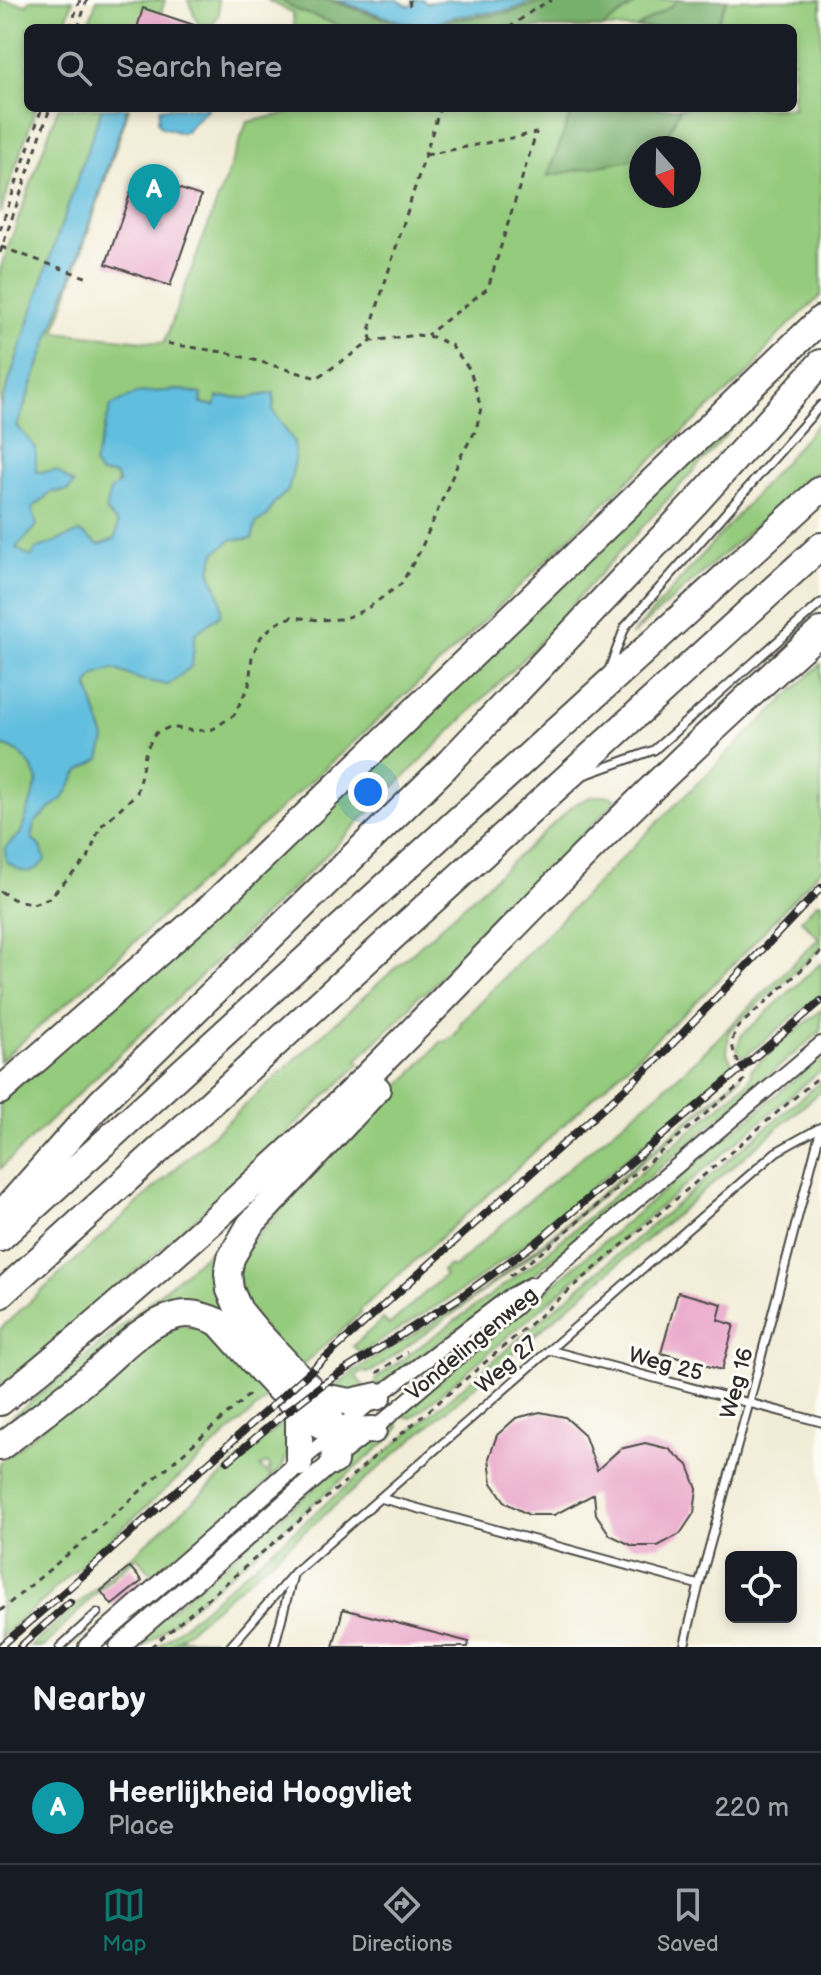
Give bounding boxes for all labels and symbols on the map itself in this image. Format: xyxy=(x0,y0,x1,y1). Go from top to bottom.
north arrow xyxy=(629,136,701,208)
pin: A xyxy=(128,164,180,230)
your location xyxy=(348,772,388,812)
street label: Vondelingenweg xyxy=(401,1281,543,1407)
street label: Weg 27 xyxy=(470,1330,544,1400)
street label: Weg 25 xyxy=(625,1342,706,1387)
street label: Weg 16 xyxy=(715,1345,760,1422)

